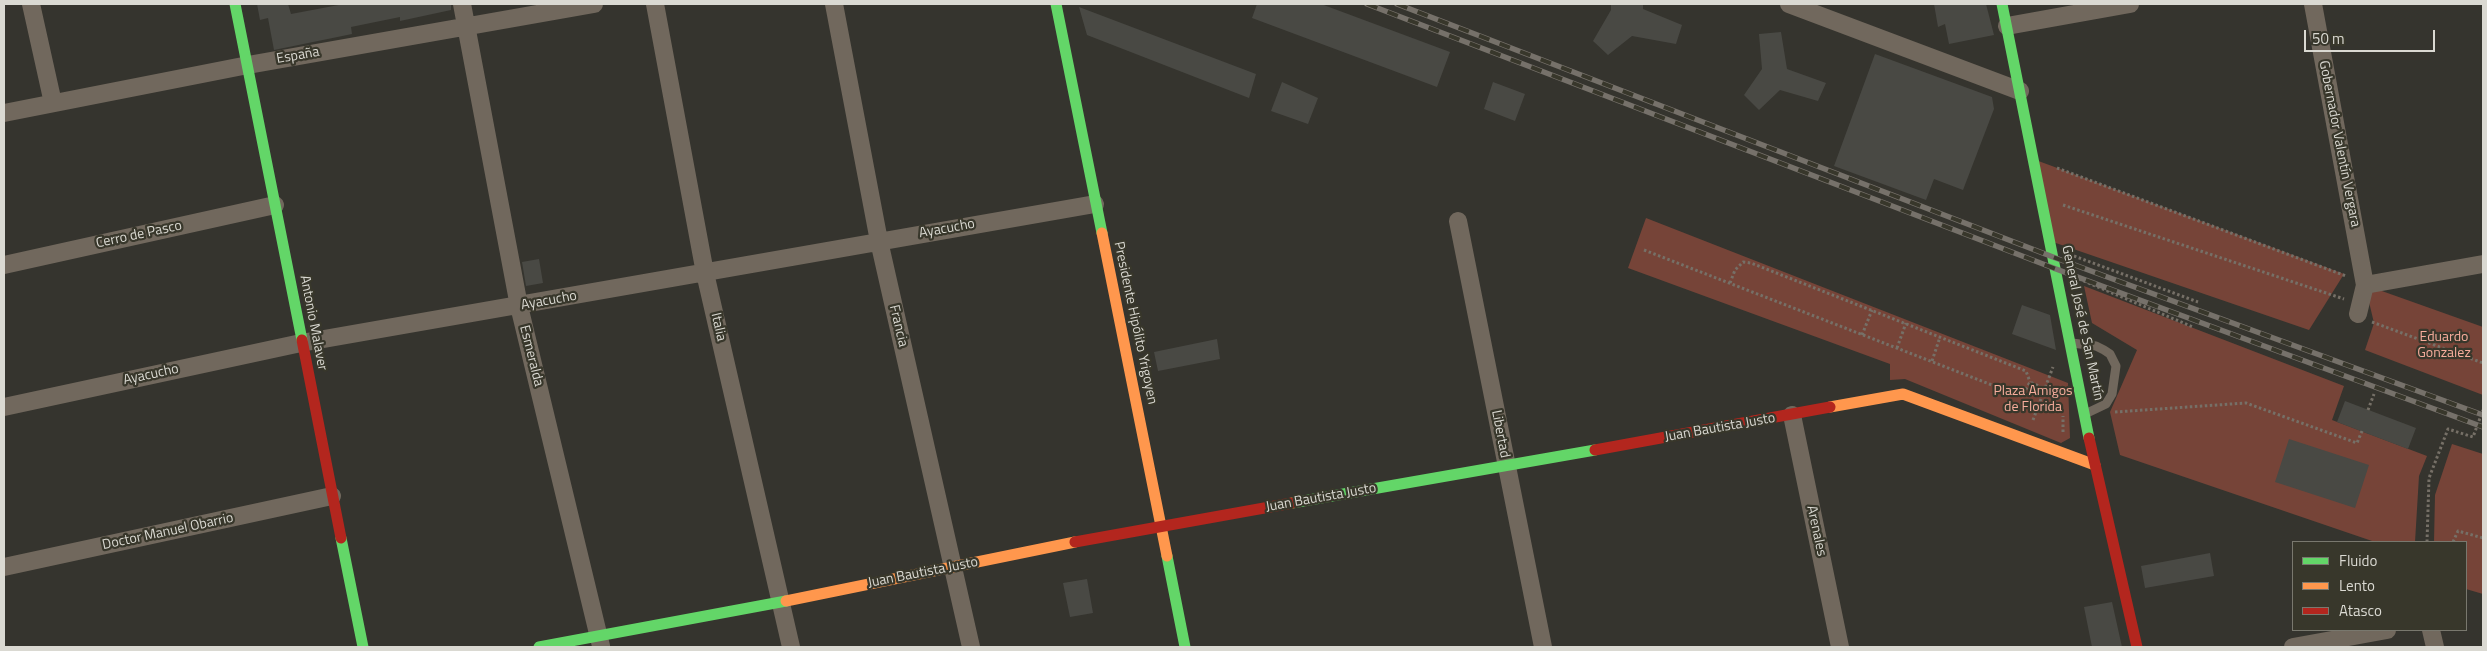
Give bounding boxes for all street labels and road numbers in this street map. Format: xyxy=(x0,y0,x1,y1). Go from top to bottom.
street label: España xyxy=(275,44,321,68)
street label: Gobernador Valentín Vergara xyxy=(2315,59,2363,229)
street label: Ayacucho xyxy=(918,216,976,242)
street label: Cerro de Pasco xyxy=(95,218,183,252)
street label: Presidente Hipólito Yrigoyen xyxy=(1110,240,1160,406)
street label: General José de San Martín xyxy=(2057,244,2107,402)
street label: Antonio Malaver xyxy=(296,274,330,372)
street label: Ayacucho xyxy=(520,288,578,314)
street label: Francia xyxy=(885,303,911,349)
street label: Italia xyxy=(707,311,729,343)
street label: Esmeralda xyxy=(515,324,547,388)
street label: Ayacucho xyxy=(122,361,180,389)
street label: Libertad xyxy=(1487,409,1513,459)
street label: Juan Bautista Justo xyxy=(1663,410,1777,446)
street label: Juan Bautista Justo xyxy=(1264,480,1378,516)
street label: Arenales xyxy=(1802,504,1830,558)
street label: Doctor Manuel Obarrio xyxy=(101,510,235,554)
street label: Juan Bautista Justo xyxy=(866,554,980,592)

